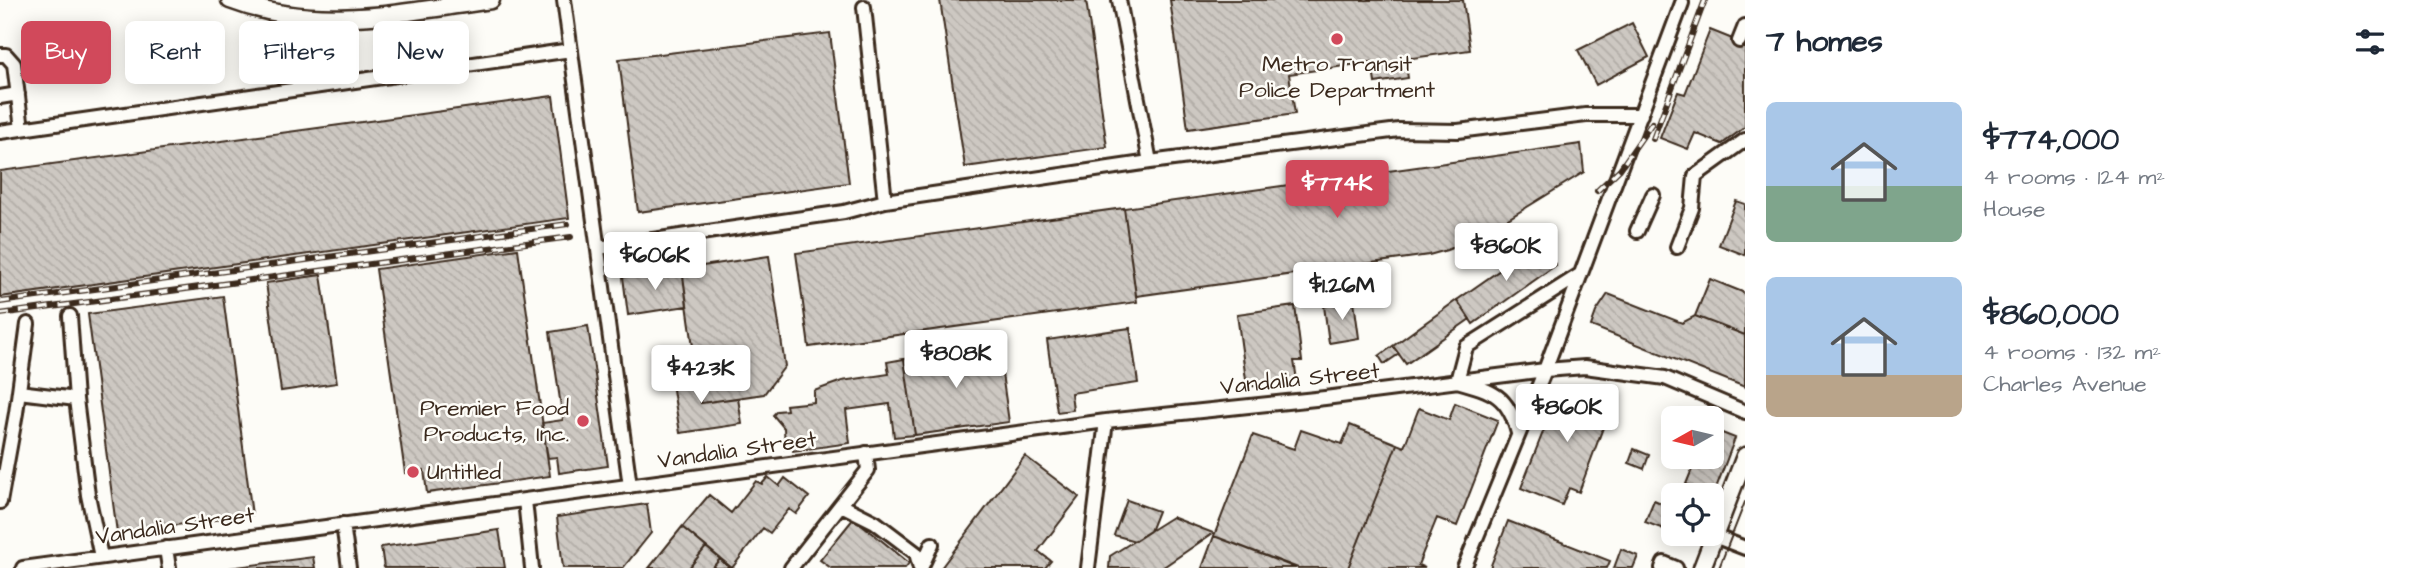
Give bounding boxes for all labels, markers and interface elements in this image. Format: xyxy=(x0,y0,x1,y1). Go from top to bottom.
chip: Buy xyxy=(21,21,111,84)
chip: Rent xyxy=(125,21,225,84)
chip: Filters xyxy=(239,21,359,84)
chip: New xyxy=(373,21,469,84)
text: 7 homes xyxy=(1766,21,1883,63)
icon: filters xyxy=(2351,23,2389,61)
marker: Metro Transit Police Department xyxy=(1329,31,1345,47)
place label: Metro Transit Police Department xyxy=(1239,48,1436,106)
text: $774,000 xyxy=(1983,119,2119,161)
icon: home xyxy=(1822,130,1906,214)
pin: $774K xyxy=(1288,160,1386,220)
text: 4 rooms · 124 m² xyxy=(1983,161,2165,193)
text: $774K xyxy=(1302,167,1372,199)
text: House xyxy=(1983,193,2046,225)
pin: $860K xyxy=(1457,224,1555,283)
text: $860K xyxy=(1471,230,1541,262)
pin: $606K xyxy=(606,232,704,292)
text: $606K xyxy=(620,239,690,271)
pin: $1.26M xyxy=(1285,262,1399,322)
text: $1.26M xyxy=(1309,269,1375,301)
text: $860,000 xyxy=(1983,294,2119,336)
icon: home xyxy=(1822,305,1906,389)
pin: $808K xyxy=(907,330,1005,390)
text: 4 rooms · 132 m² xyxy=(1983,336,2161,368)
text: $808K xyxy=(920,337,992,369)
pin: $423K xyxy=(652,346,750,405)
text: $423K xyxy=(667,352,735,384)
street label: Vandalia Street xyxy=(1219,355,1382,403)
text: Charles Avenue xyxy=(1983,368,2147,400)
pin: $860K xyxy=(1518,384,1616,444)
text: $860K xyxy=(1532,391,1602,423)
place label: Premier Food Products, Inc. xyxy=(420,392,569,450)
north arrow xyxy=(1661,406,1724,469)
map controls xyxy=(1661,406,1724,546)
marker: Premier Food Products, Inc. xyxy=(575,413,591,429)
street label: Vandalia Street xyxy=(656,423,819,477)
place label: Untitled xyxy=(427,456,502,488)
marker: Untitled xyxy=(405,464,421,480)
button: locate xyxy=(1661,483,1724,546)
street label: Vandalia Street xyxy=(94,499,257,553)

